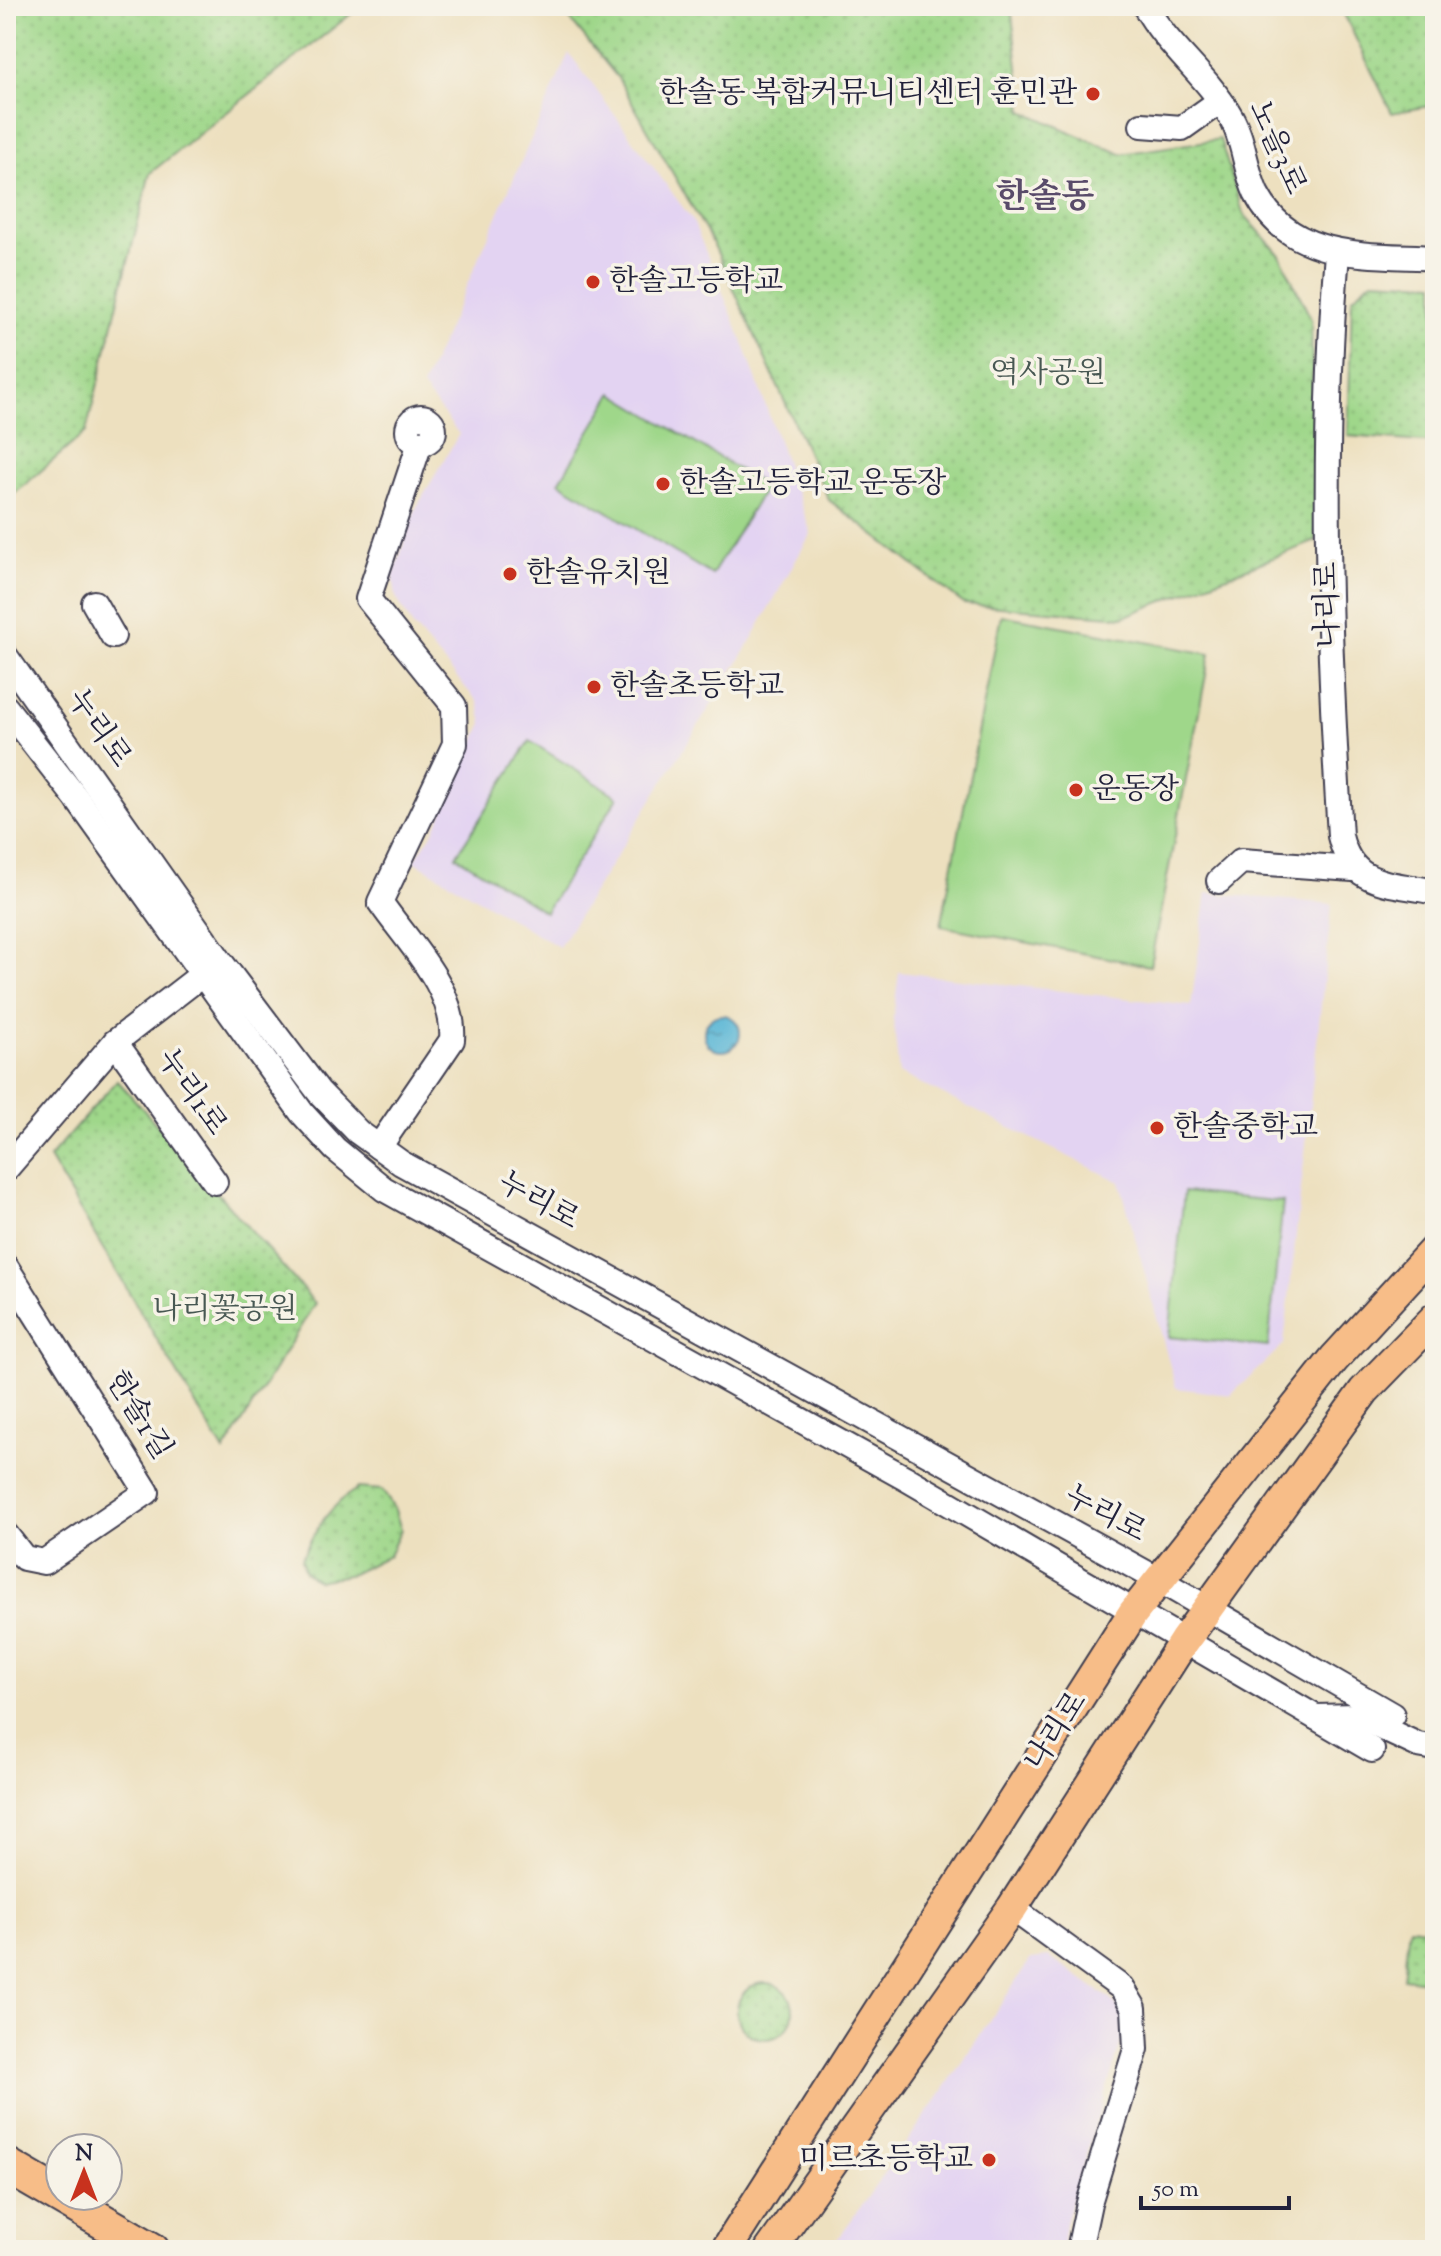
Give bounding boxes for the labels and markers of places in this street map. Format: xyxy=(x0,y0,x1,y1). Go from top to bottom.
place label: 한솔동 복합커뮤니티센터 훈민관 xyxy=(659,73,1078,116)
marker: 한솔동 복합커뮤니티센터 훈민관 xyxy=(1084,85,1102,103)
place label: 한솔고등학교 xyxy=(609,261,783,304)
marker: 한솔고등학교 xyxy=(584,273,602,291)
place label: 한솔고등학교 운동장 xyxy=(679,463,946,506)
marker: 한솔고등학교 운동장 xyxy=(654,475,672,493)
place label: 한솔유치원 xyxy=(526,553,671,596)
marker: 한솔유치원 xyxy=(501,565,519,583)
place label: 한솔초등학교 xyxy=(610,666,784,709)
marker: 한솔초등학교 xyxy=(585,678,603,696)
place label: 운동장 xyxy=(1092,769,1179,812)
marker: 운동장 xyxy=(1067,781,1085,799)
place label: 한솔중학교 xyxy=(1173,1107,1318,1150)
marker: 한솔중학교 xyxy=(1148,1119,1166,1137)
place label: 미르초등학교 xyxy=(799,2139,973,2182)
marker: 미르초등학교 xyxy=(980,2151,998,2169)

